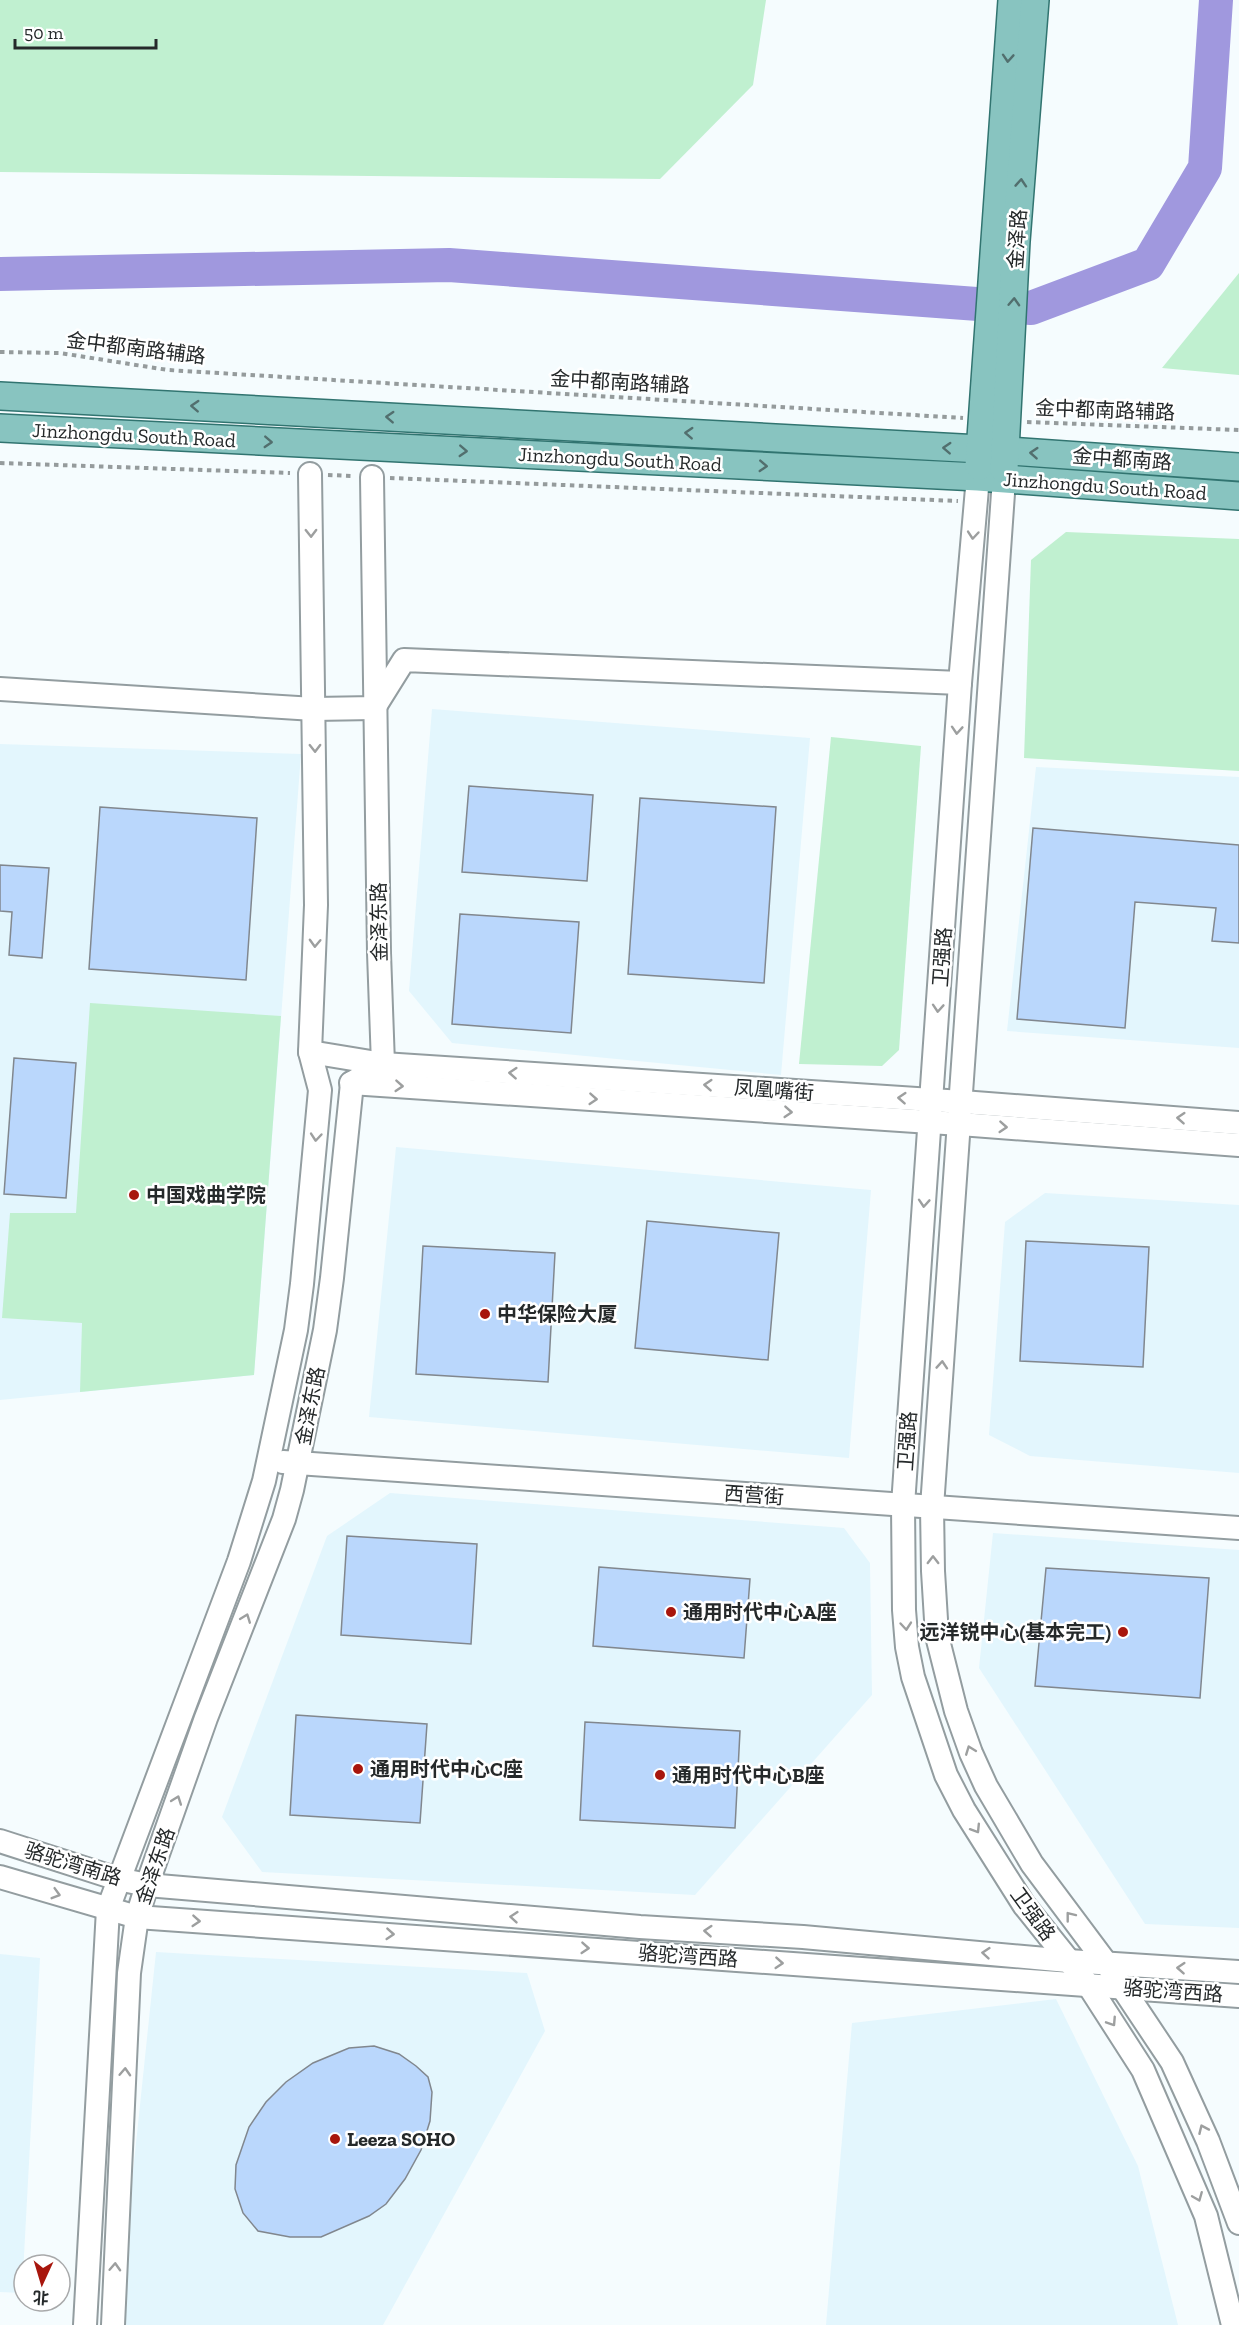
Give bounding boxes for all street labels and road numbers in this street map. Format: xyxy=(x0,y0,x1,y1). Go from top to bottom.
street label: 金泽路 xyxy=(1003,208,1031,270)
street label: 金中都南路辅路 xyxy=(65,328,207,368)
street label: 金中都南路辅路 xyxy=(549,366,691,398)
street label: 金中都南路辅路 xyxy=(1035,396,1175,424)
street label: Jinzhongdu South Road xyxy=(32,418,236,452)
street label: Jinzhongdu South Road xyxy=(518,442,722,476)
street label: 金中都南路 xyxy=(1071,444,1173,474)
street label: Jinzhongdu South Road xyxy=(1002,467,1208,505)
street label: 金泽东路 xyxy=(366,882,392,962)
street label: 卫强路 xyxy=(928,926,956,988)
street label: 凤凰嘴街 xyxy=(733,1075,815,1105)
street label: 金泽东路 xyxy=(291,1364,329,1448)
street label: 卫强路 xyxy=(893,1410,921,1472)
street label: 西营街 xyxy=(723,1481,785,1509)
street label: 金泽东路 xyxy=(131,1824,179,1908)
street label: 骆驼湾南路 xyxy=(22,1838,124,1890)
street label: 卫强路 xyxy=(1006,1883,1060,1945)
street label: 骆驼湾西路 xyxy=(637,1941,739,1971)
street label: 骆驼湾西路 xyxy=(1122,1976,1224,2006)

